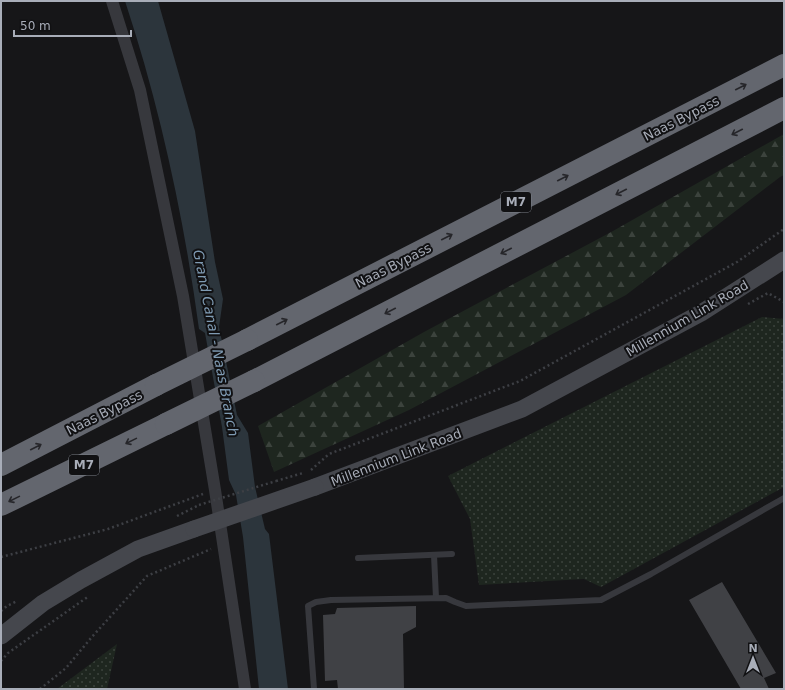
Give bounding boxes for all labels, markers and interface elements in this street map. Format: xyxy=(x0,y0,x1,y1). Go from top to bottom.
scale bar xyxy=(14,12,131,38)
text: 50 m xyxy=(20,19,51,33)
one-way arrow xyxy=(735,83,747,90)
street label: Naas Bypass xyxy=(641,93,722,144)
one-way arrow xyxy=(731,129,743,136)
one-way arrow xyxy=(557,174,569,181)
one-way arrow xyxy=(616,188,628,196)
road number: M7 xyxy=(501,192,531,212)
one-way arrow xyxy=(441,233,453,240)
street label: Naas Bypass xyxy=(353,240,434,291)
water label: Grand Canal - Naas Branch xyxy=(190,248,242,438)
one-way arrow xyxy=(500,248,512,255)
street label: Millennium Link Road xyxy=(624,277,751,360)
one-way arrow xyxy=(384,308,396,315)
one-way arrow xyxy=(276,318,288,325)
street label: Naas Bypass xyxy=(64,387,145,438)
street label: Millennium Link Road xyxy=(329,426,464,489)
one-way arrow xyxy=(125,438,137,445)
one-way arrow xyxy=(29,443,41,450)
road number: M7 xyxy=(69,455,99,475)
one-way arrow xyxy=(9,496,21,503)
north arrow xyxy=(733,638,773,678)
text: N xyxy=(748,642,758,655)

